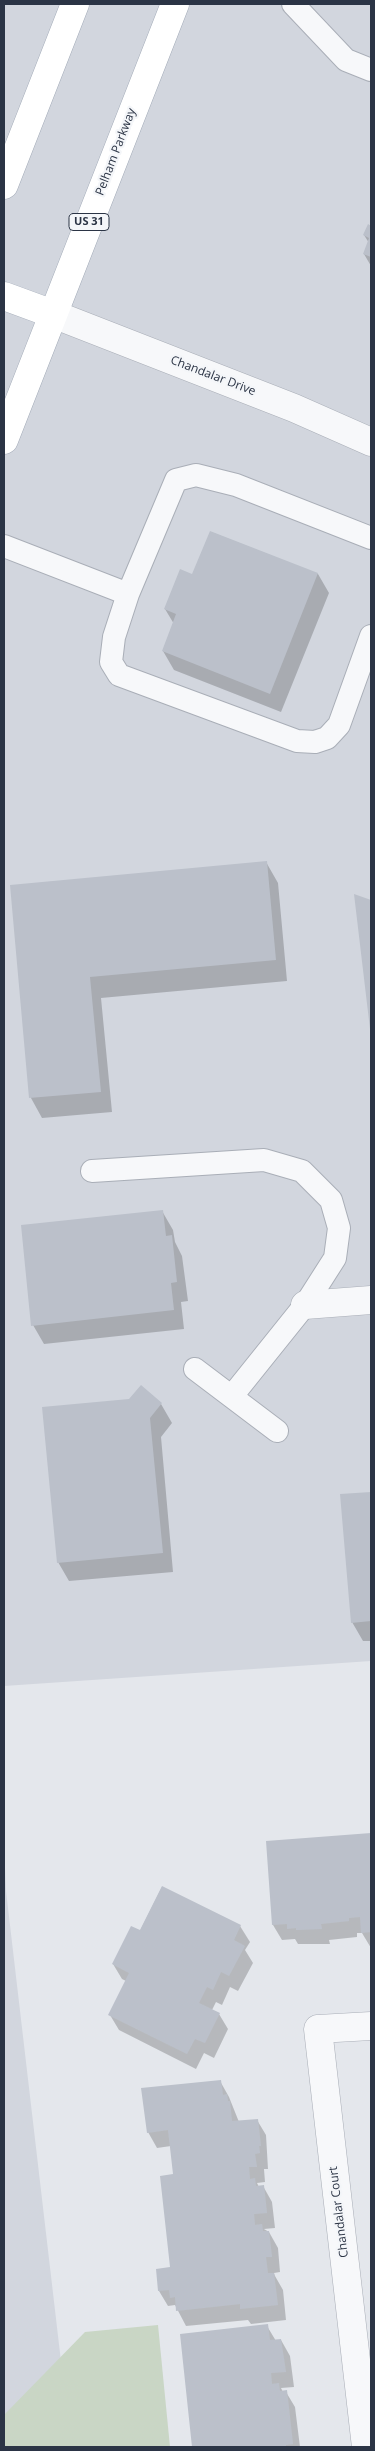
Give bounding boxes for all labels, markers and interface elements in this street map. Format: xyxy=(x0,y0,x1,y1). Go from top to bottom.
street label: Pelham Parkway xyxy=(93,106,139,198)
road number: US 31 xyxy=(69,213,109,230)
street label: Chandalar Drive xyxy=(168,353,258,399)
street label: Chandalar Court xyxy=(326,2165,352,2259)

